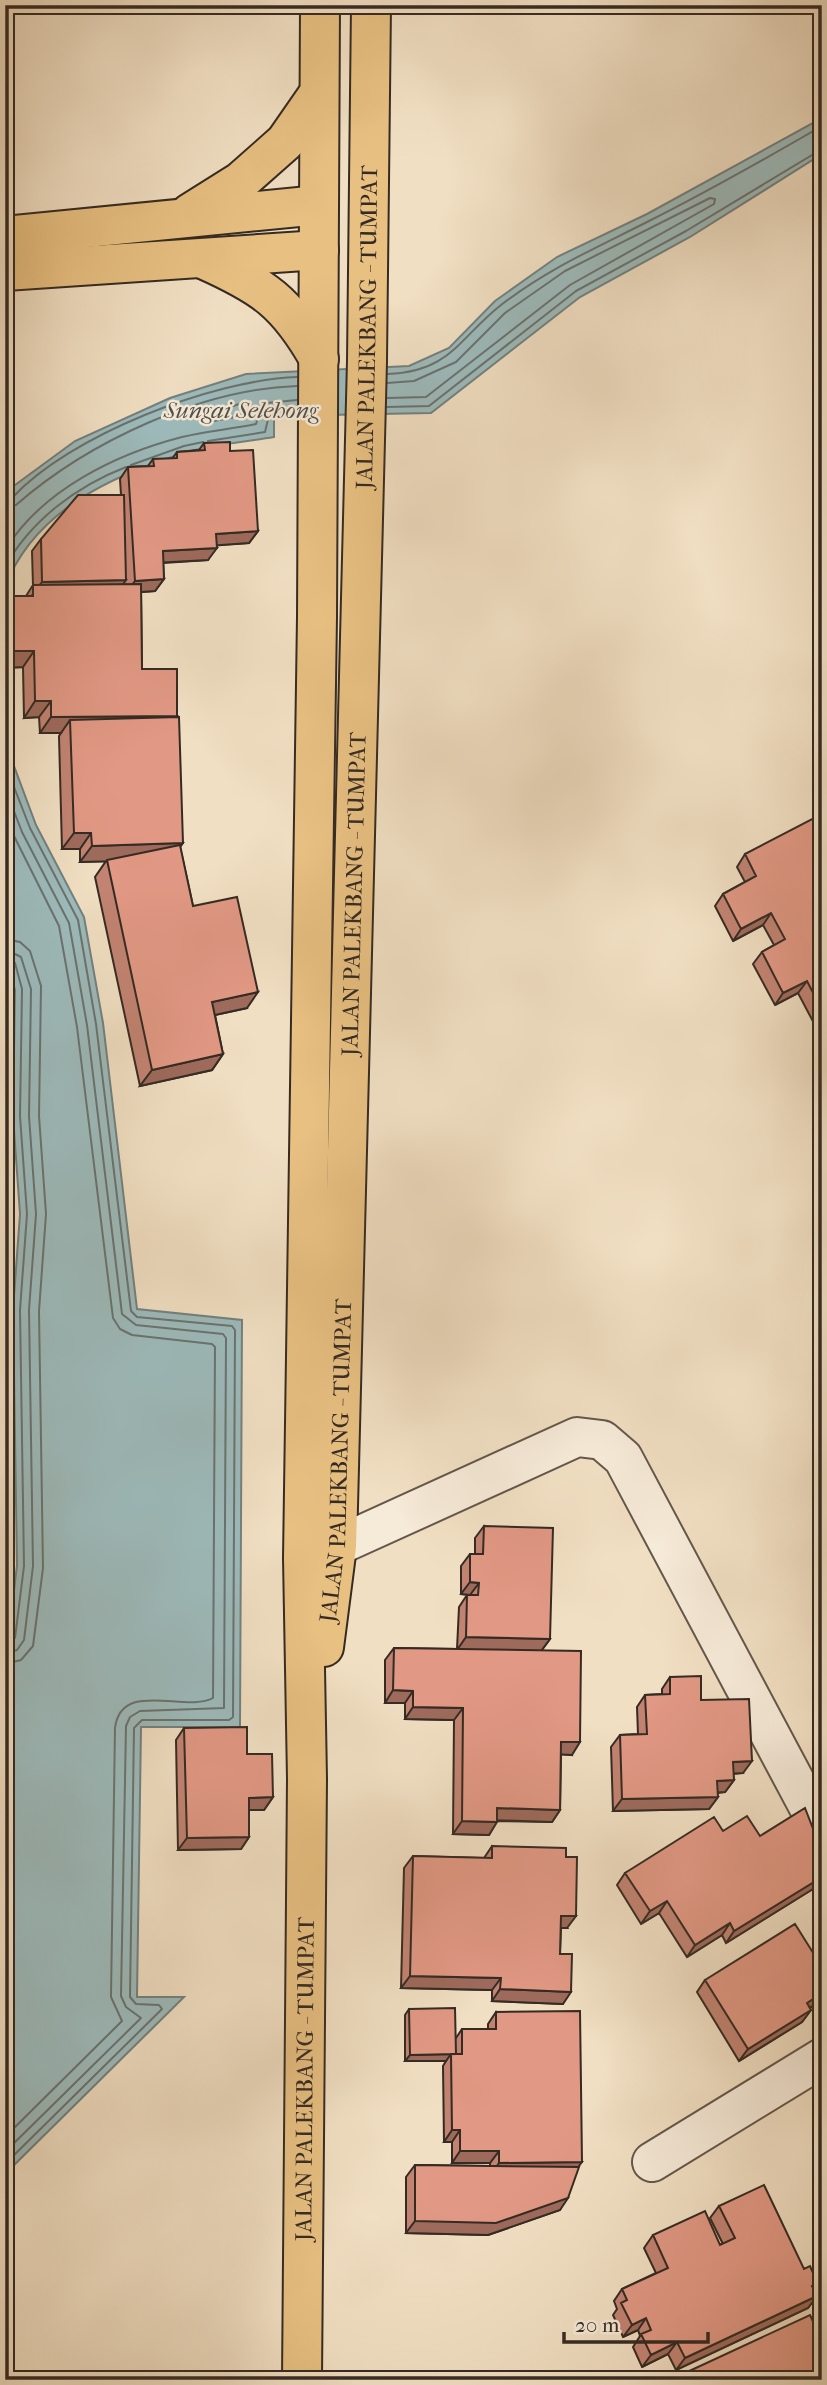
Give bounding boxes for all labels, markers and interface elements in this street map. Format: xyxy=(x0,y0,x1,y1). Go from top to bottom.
street label: JALAN PALEKBANG - TUMPAT xyxy=(350,165,383,492)
water label: Sungai Selehong xyxy=(163,396,319,424)
street label: JALAN PALEKBANG - TUMPAT xyxy=(336,731,371,1058)
street label: JALAN PALEKBANG - TUMPAT xyxy=(314,1298,357,1626)
street label: JALAN PALEKBANG - TUMPAT xyxy=(290,1916,319,2243)
scale bar xyxy=(564,2301,708,2345)
text: 20 m xyxy=(575,2313,620,2337)

